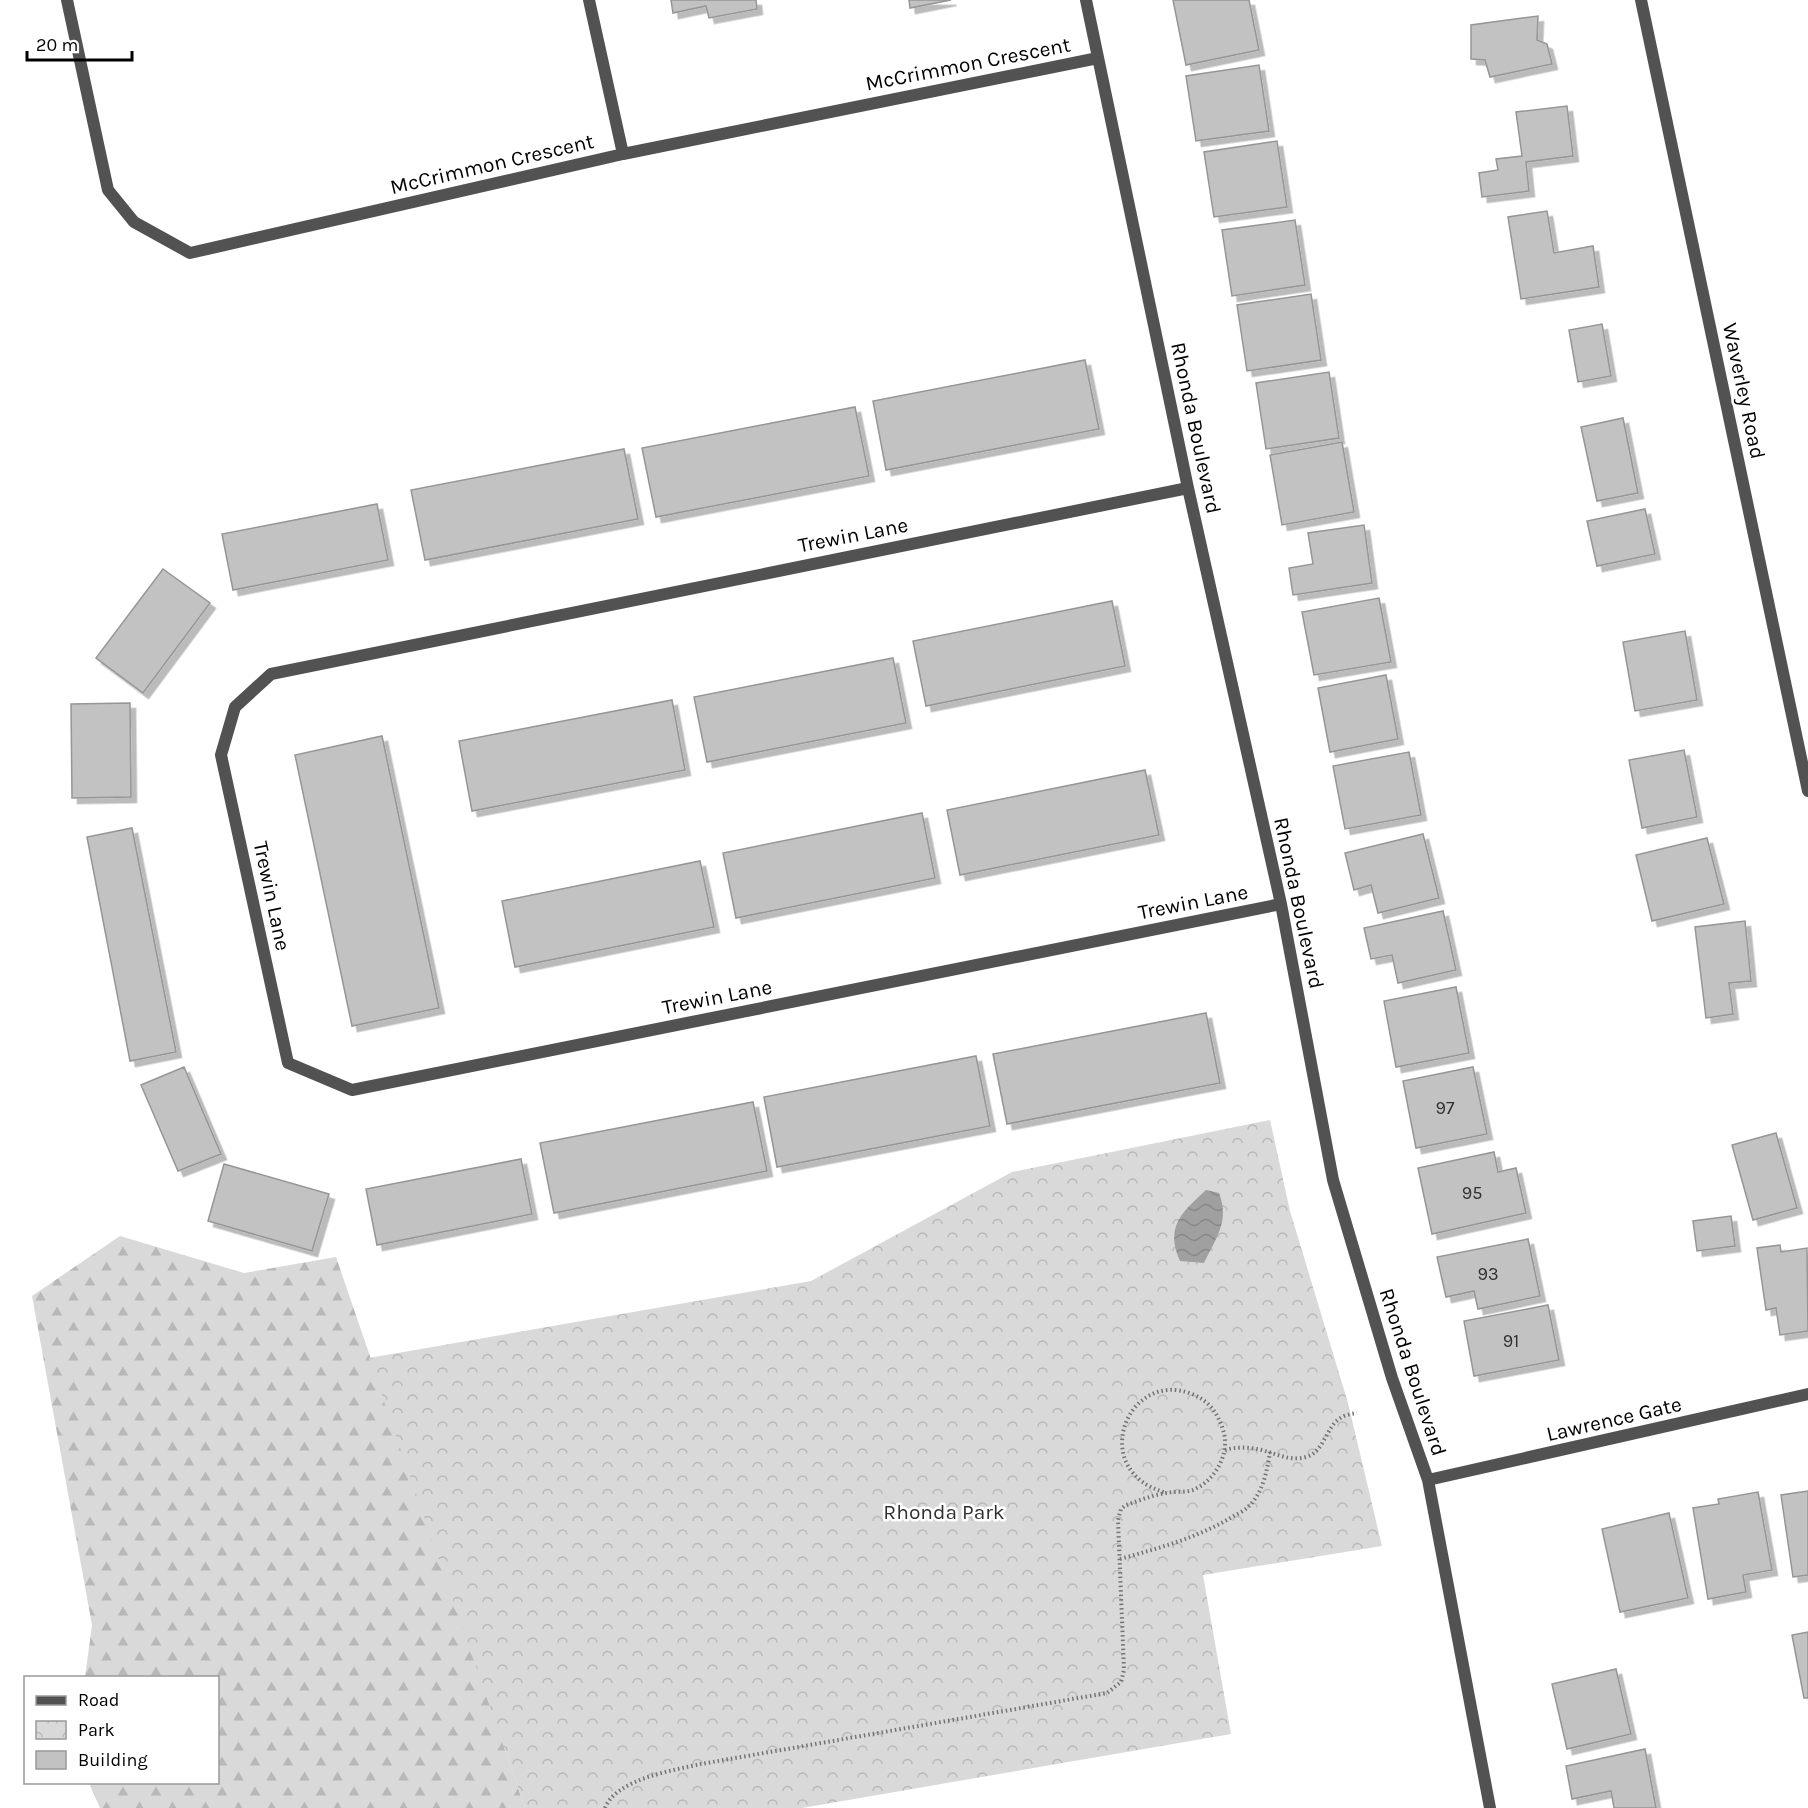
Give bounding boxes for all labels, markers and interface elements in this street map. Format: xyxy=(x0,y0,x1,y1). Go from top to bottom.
scale bar xyxy=(27,24,132,62)
street label: McCrimmon Crescent xyxy=(863,32,1073,96)
text: 20 m xyxy=(36,34,78,56)
street label: McCrimmon Crescent xyxy=(388,129,596,199)
street label: Waverley Road xyxy=(1718,321,1770,461)
street label: Rhonda Boulevard xyxy=(1166,340,1226,516)
street label: Trewin Lane xyxy=(796,513,910,557)
street label: Rhonda Boulevard xyxy=(1269,815,1329,991)
street label: Trewin Lane xyxy=(249,839,295,953)
street label: Trewin Lane xyxy=(1136,880,1250,924)
street label: Trewin Lane xyxy=(660,975,774,1019)
house number: 97 xyxy=(1436,1097,1455,1119)
house number: 95 xyxy=(1462,1182,1482,1204)
house number: 93 xyxy=(1477,1263,1499,1285)
street label: Rhonda Boulevard xyxy=(1375,1285,1451,1459)
house number: 91 xyxy=(1503,1330,1519,1352)
street label: Lawrence Gate xyxy=(1544,1392,1684,1446)
park label: Rhonda Park xyxy=(883,1500,1005,1524)
legend xyxy=(24,1676,219,1784)
text: Road xyxy=(78,1689,119,1711)
text: Park xyxy=(78,1719,115,1741)
text: Building xyxy=(78,1749,148,1771)

